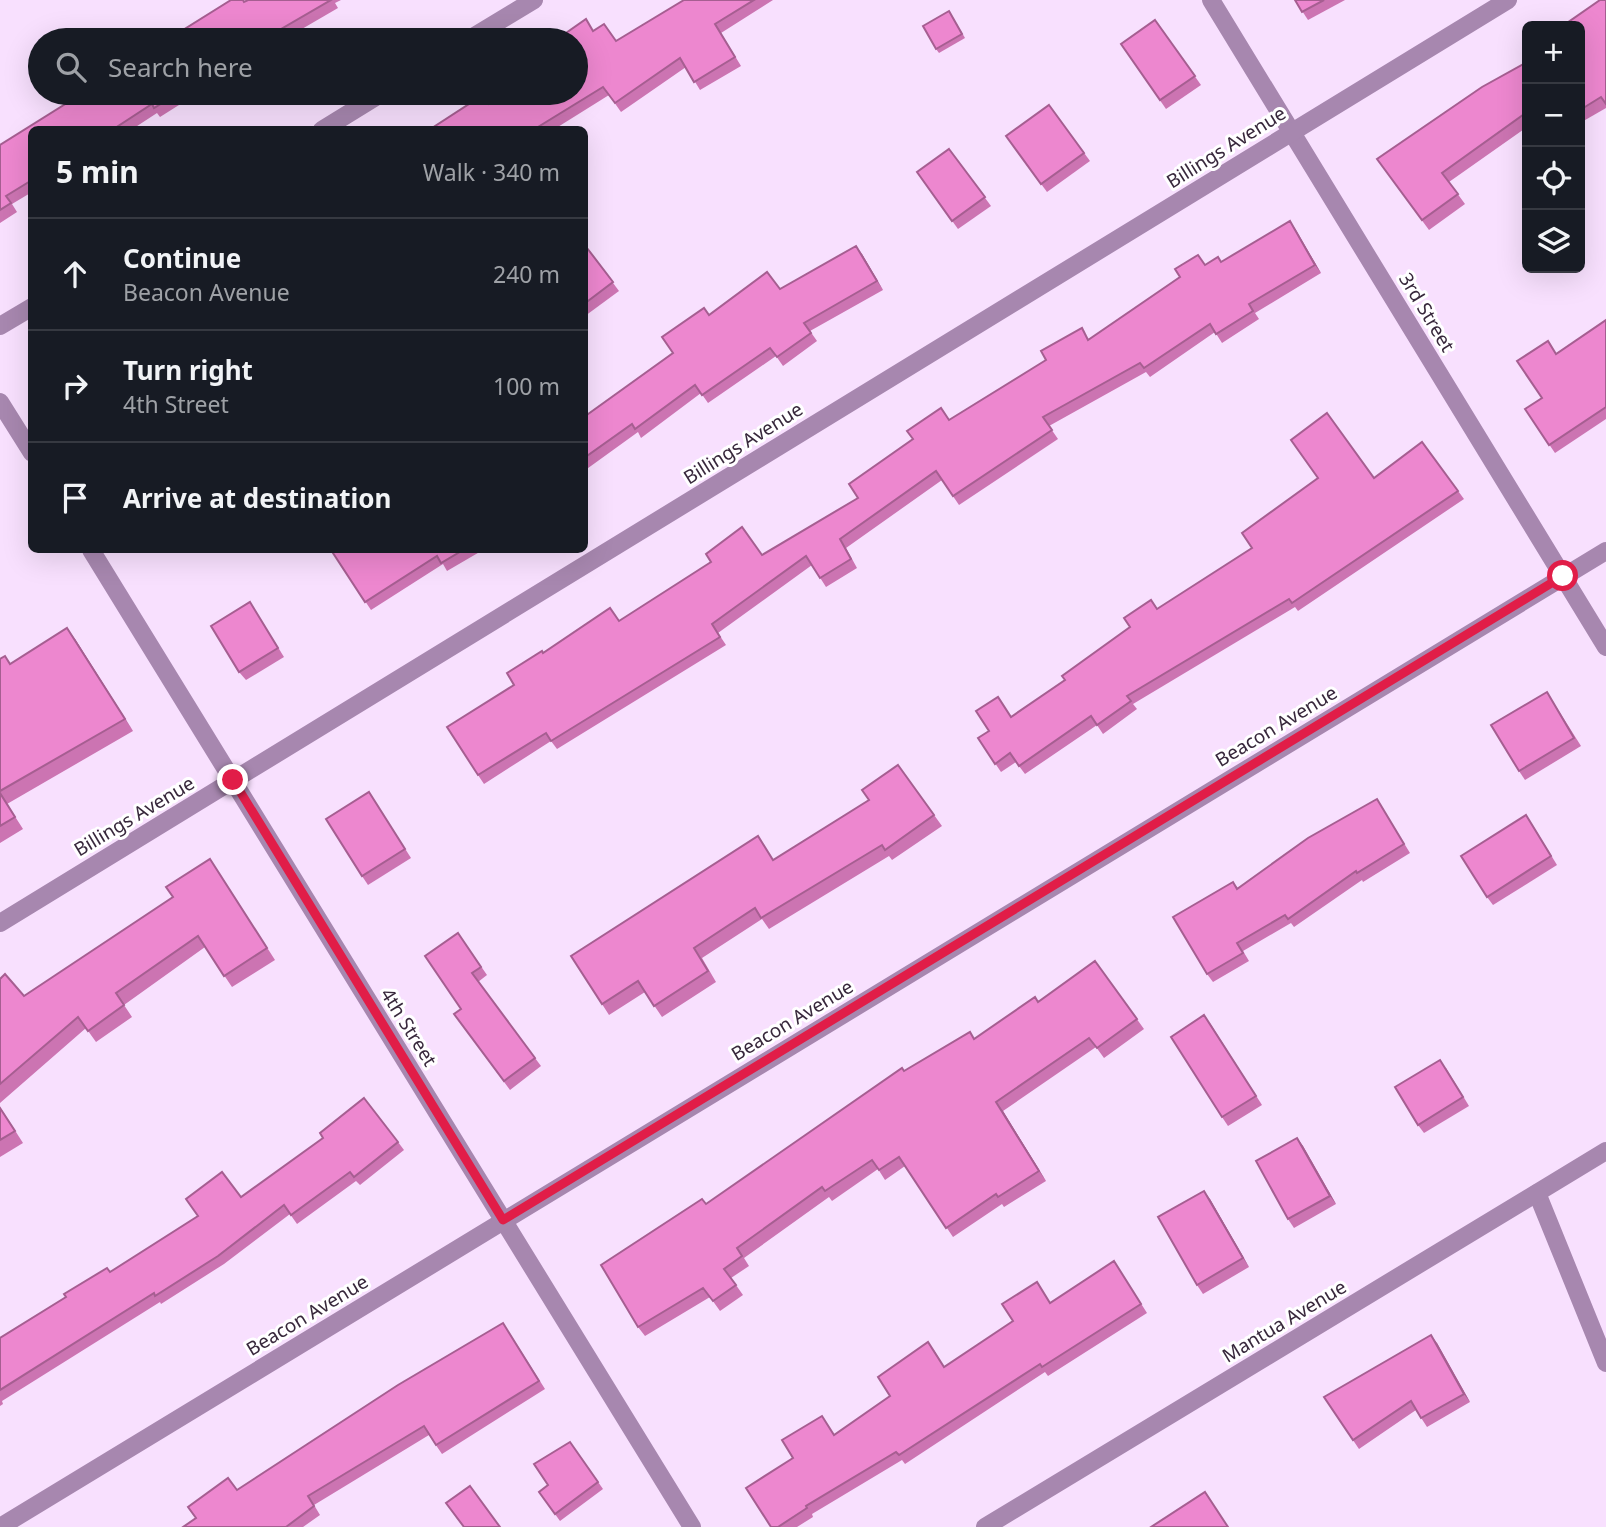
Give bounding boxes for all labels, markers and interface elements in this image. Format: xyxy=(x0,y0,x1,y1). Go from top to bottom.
map controls xyxy=(1522,21,1585,273)
button: + xyxy=(1522,21,1585,84)
search box xyxy=(28,28,588,105)
icon: search xyxy=(52,48,90,86)
text: Search here xyxy=(108,49,253,85)
button: − xyxy=(1522,84,1585,147)
street label: Billings Avenue xyxy=(1161,100,1291,194)
button: locate xyxy=(1522,147,1585,210)
text: 5 min xyxy=(56,151,139,192)
text: Walk · 340 m xyxy=(423,156,560,188)
button: layers xyxy=(1522,210,1585,273)
text: Continue xyxy=(123,240,241,276)
icon: ahead xyxy=(56,255,94,293)
text: 240 m xyxy=(493,258,560,290)
street label: 3rd Street xyxy=(1393,268,1461,357)
text: Beacon Avenue xyxy=(123,276,290,308)
text: Turn right xyxy=(123,352,253,388)
icon: right xyxy=(56,367,94,405)
text: 100 m xyxy=(493,370,560,402)
text: 4th Street xyxy=(123,388,229,420)
street label: Billings Avenue xyxy=(678,396,808,490)
icon: arrive xyxy=(56,479,94,517)
text: Arrive at destination xyxy=(123,480,392,516)
route start xyxy=(1547,560,1578,591)
street label: Beacon Avenue xyxy=(1210,679,1342,773)
route end xyxy=(217,764,248,795)
street label: Billings Avenue xyxy=(69,770,199,862)
street label: Beacon Avenue xyxy=(726,973,858,1067)
street label: 4th Street xyxy=(375,983,443,1071)
street label: Beacon Avenue xyxy=(241,1268,373,1362)
street label: Mantua Avenue xyxy=(1217,1274,1351,1368)

